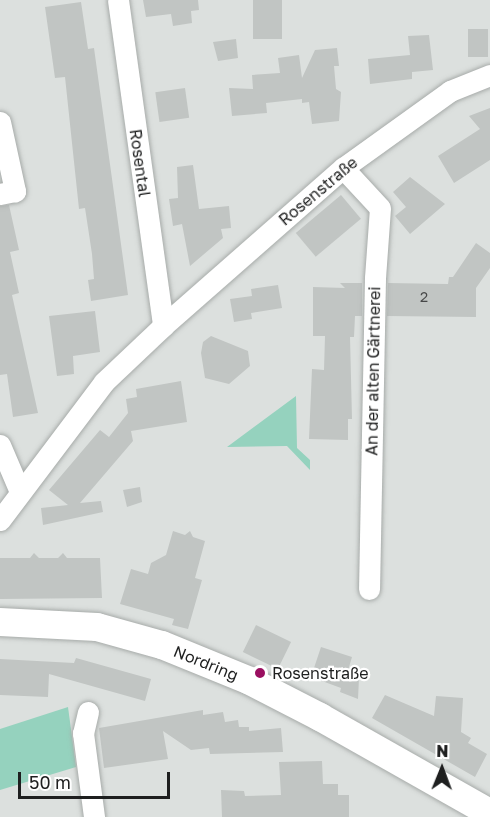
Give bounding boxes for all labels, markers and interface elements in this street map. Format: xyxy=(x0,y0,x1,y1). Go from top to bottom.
street label: Rosental xyxy=(126,128,154,198)
street label: Rosenstraße xyxy=(275,153,361,229)
street label: An der alten Gärtnerei xyxy=(362,286,384,456)
house number: 2 xyxy=(420,289,428,305)
street label: Nordring xyxy=(171,641,241,685)
place label: Rosenstraße xyxy=(272,663,368,683)
marker: Rosenstraße xyxy=(253,666,267,680)
north arrow xyxy=(412,739,472,799)
text: N xyxy=(436,741,449,761)
scale bar xyxy=(21,760,172,798)
text: 50 m xyxy=(29,771,71,793)

